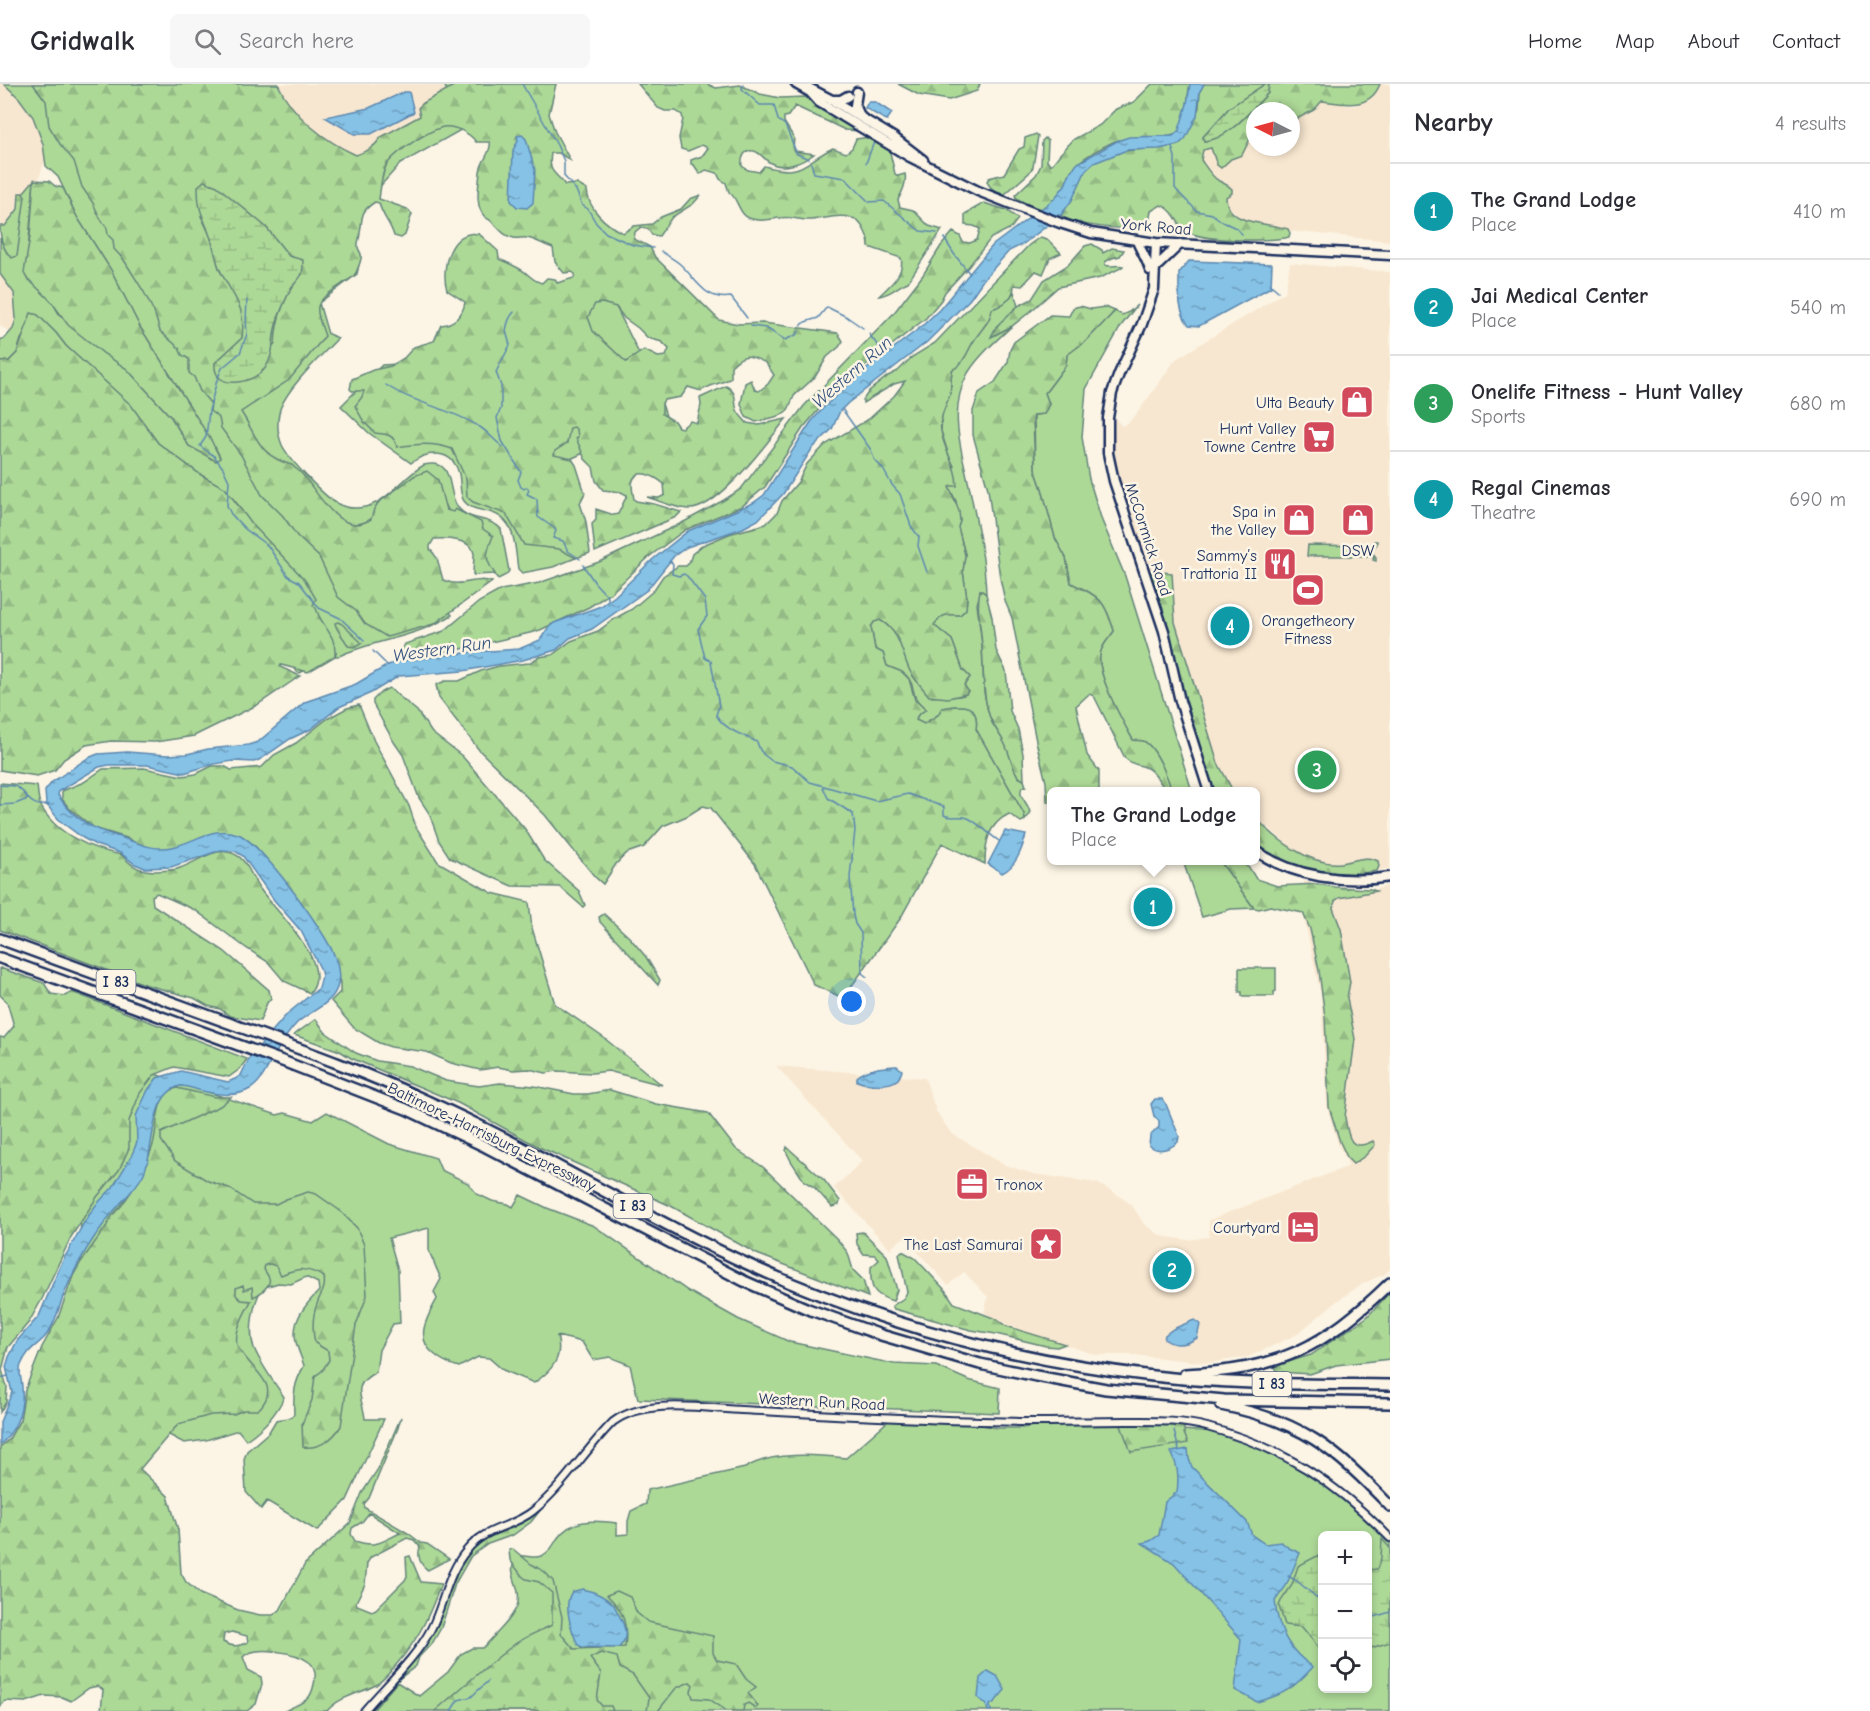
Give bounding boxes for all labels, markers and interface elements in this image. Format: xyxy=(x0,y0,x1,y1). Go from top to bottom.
search box xyxy=(170,14,590,68)
text: Gridwalk xyxy=(30,25,134,57)
icon: search xyxy=(191,25,224,58)
text: Search here xyxy=(239,28,354,54)
text: Home xyxy=(1528,29,1582,53)
text: Map xyxy=(1615,29,1655,53)
text: About xyxy=(1688,29,1739,53)
text: Contact xyxy=(1772,29,1840,53)
north arrow xyxy=(1246,102,1300,156)
text: Nearby xyxy=(1414,108,1493,138)
text: 4 results xyxy=(1775,112,1846,135)
text: The Grand Lodge xyxy=(1471,187,1636,213)
text: 1 xyxy=(1430,200,1437,223)
text: 410 m xyxy=(1793,200,1846,223)
text: Place xyxy=(1471,213,1517,236)
street label: York Road xyxy=(1120,215,1192,239)
text: Jai Medical Center xyxy=(1471,283,1648,309)
text: 2 xyxy=(1429,296,1438,319)
text: 540 m xyxy=(1790,296,1846,319)
text: Place xyxy=(1471,309,1517,332)
water label: Western Run xyxy=(808,332,897,413)
text: Onelife Fitness - Hunt Valley xyxy=(1471,379,1743,405)
shop icon: Ulta Beauty xyxy=(1339,384,1375,420)
text: 3 xyxy=(1429,392,1438,415)
text: 680 m xyxy=(1789,392,1846,415)
place label: Ulta Beauty xyxy=(1256,394,1335,412)
text: Sports xyxy=(1471,405,1525,428)
supermarket icon: Hunt Valley Towne Centre xyxy=(1301,419,1337,455)
place label: Hunt Valley Towne Centre xyxy=(1204,420,1297,456)
text: Regal Cinemas xyxy=(1471,475,1610,501)
street label: McCormick Road xyxy=(1121,480,1175,598)
text: 4 xyxy=(1429,488,1438,511)
text: 690 m xyxy=(1789,488,1846,511)
text: Theatre xyxy=(1471,501,1536,524)
shop icon: Spa in the Valley xyxy=(1281,502,1317,538)
shop icon: DSW xyxy=(1340,502,1376,538)
place label: Spa in the Valley xyxy=(1210,503,1277,539)
place label: DSW xyxy=(1342,542,1375,560)
restaurant icon: Sammy’s Trattoria II xyxy=(1262,546,1298,582)
place label: Sammy’s Trattoria II xyxy=(1181,547,1257,583)
sports icon: Orangetheory Fitness xyxy=(1290,572,1326,608)
pin: 4 xyxy=(1210,604,1250,648)
place label: Orangetheory Fitness xyxy=(1261,612,1355,648)
water label: Western Run xyxy=(392,632,493,667)
pin: 3 xyxy=(1298,748,1336,792)
popup xyxy=(1047,787,1260,865)
text: The Grand Lodge xyxy=(1071,802,1236,828)
text: Place xyxy=(1071,828,1117,851)
pin: 1 xyxy=(1134,884,1172,930)
road number: I 83 xyxy=(96,970,136,994)
your location xyxy=(837,987,866,1016)
street label: Baltimore-Harrisburg Expressway xyxy=(385,1079,599,1196)
office icon: Tronox xyxy=(954,1166,990,1202)
place label: Tronox xyxy=(995,1176,1043,1194)
road number: I 83 xyxy=(614,1194,652,1218)
hotel icon: Courtyard xyxy=(1285,1209,1321,1245)
place label: Courtyard xyxy=(1213,1219,1280,1237)
place icon: The Last Samurai xyxy=(1028,1226,1064,1262)
place label: The Last Samurai xyxy=(904,1236,1023,1254)
pin: 2 xyxy=(1152,1248,1192,1292)
road number: I 83 xyxy=(1252,1372,1292,1396)
street label: Western Run Road xyxy=(758,1390,886,1414)
map controls xyxy=(1318,1531,1372,1693)
button: + xyxy=(1318,1531,1372,1585)
button: − xyxy=(1318,1585,1372,1639)
button: locate xyxy=(1318,1639,1372,1693)

